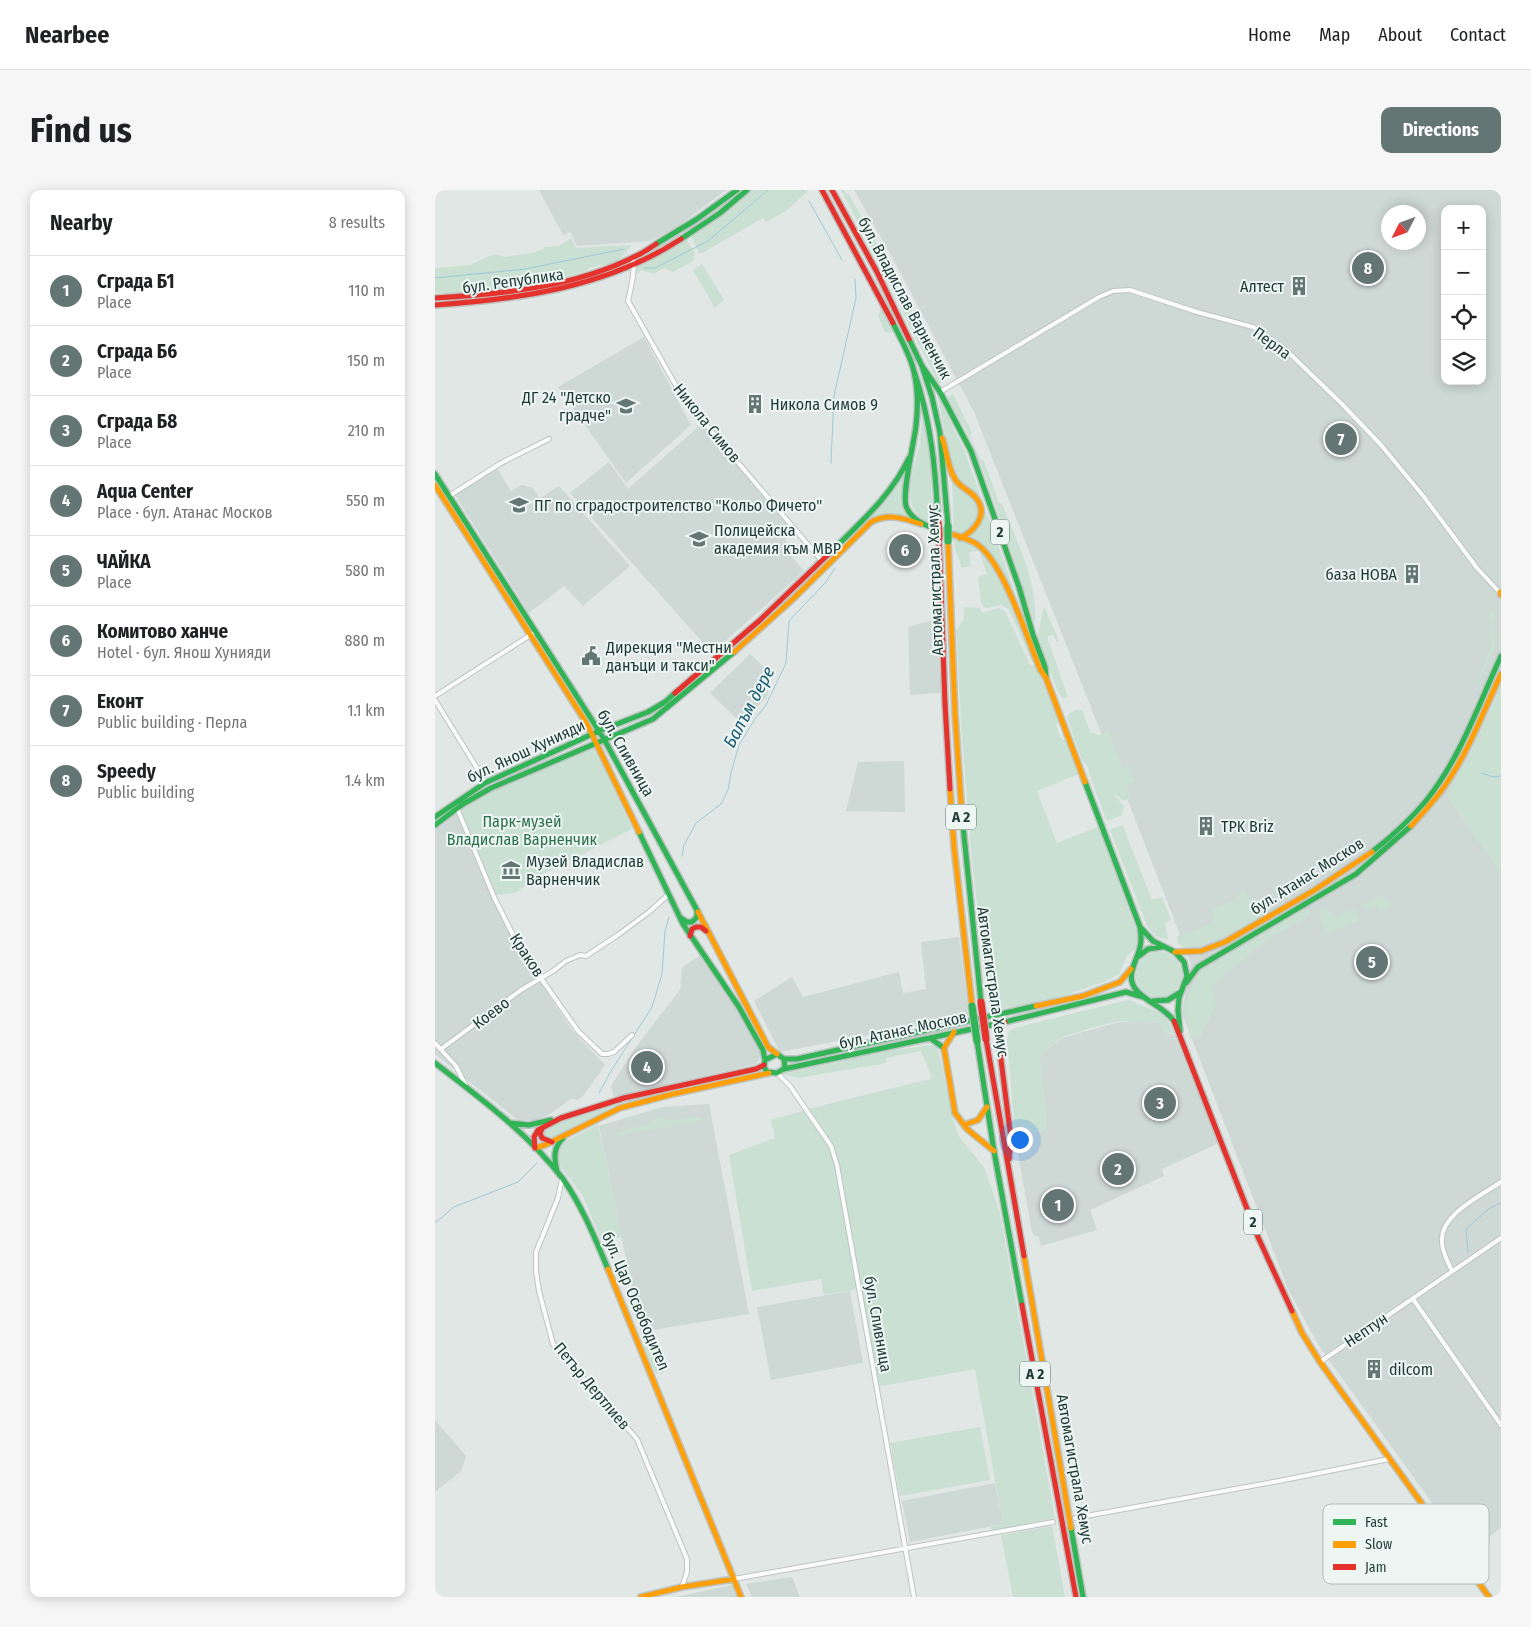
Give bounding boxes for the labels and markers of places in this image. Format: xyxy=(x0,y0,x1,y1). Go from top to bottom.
pin: 8 xyxy=(1352,249,1384,287)
building icon: Алтест xyxy=(1288,275,1310,297)
place label: Алтест xyxy=(1240,277,1285,296)
place label: ДГ 24 "Детско градче" xyxy=(521,388,611,425)
building icon: Никола Симов 9 xyxy=(744,393,766,415)
school or university icon: ДГ 24 "Детско градче" xyxy=(615,395,637,417)
place label: Никола Симов 9 xyxy=(770,395,878,414)
pin: 7 xyxy=(1325,420,1357,458)
school or university icon: ПГ по сградостроителство "Кольо Фичето" xyxy=(508,494,530,516)
place label: ПГ по сградостроителство "Кольо Фичето" xyxy=(534,496,822,515)
place label: Полицейска академия към МВР xyxy=(714,521,841,558)
school or university icon: Полицейска академия към МВР xyxy=(688,528,710,550)
pin: 6 xyxy=(889,531,921,569)
building icon: база НОВА xyxy=(1401,563,1423,585)
place label: база НОВА xyxy=(1326,565,1398,584)
place label: Дирекция "Местни данъци и такси" xyxy=(605,638,732,675)
public building icon: Дирекция "Местни данъци и такси" xyxy=(580,645,602,667)
building icon: TPK Briz xyxy=(1195,815,1217,837)
place label: TPK Briz xyxy=(1221,817,1274,836)
place label: Музей Владислав Варненчик xyxy=(526,852,644,889)
museum icon: Музей Владислав Варненчик xyxy=(500,859,522,881)
pin: 5 xyxy=(1356,943,1388,981)
pin: 4 xyxy=(631,1048,663,1086)
pin: 3 xyxy=(1144,1084,1176,1122)
pin: 2 xyxy=(1102,1150,1134,1188)
pin: 1 xyxy=(1042,1186,1074,1224)
building icon: dilcom xyxy=(1363,1358,1385,1380)
place label: dilcom xyxy=(1389,1360,1433,1379)

